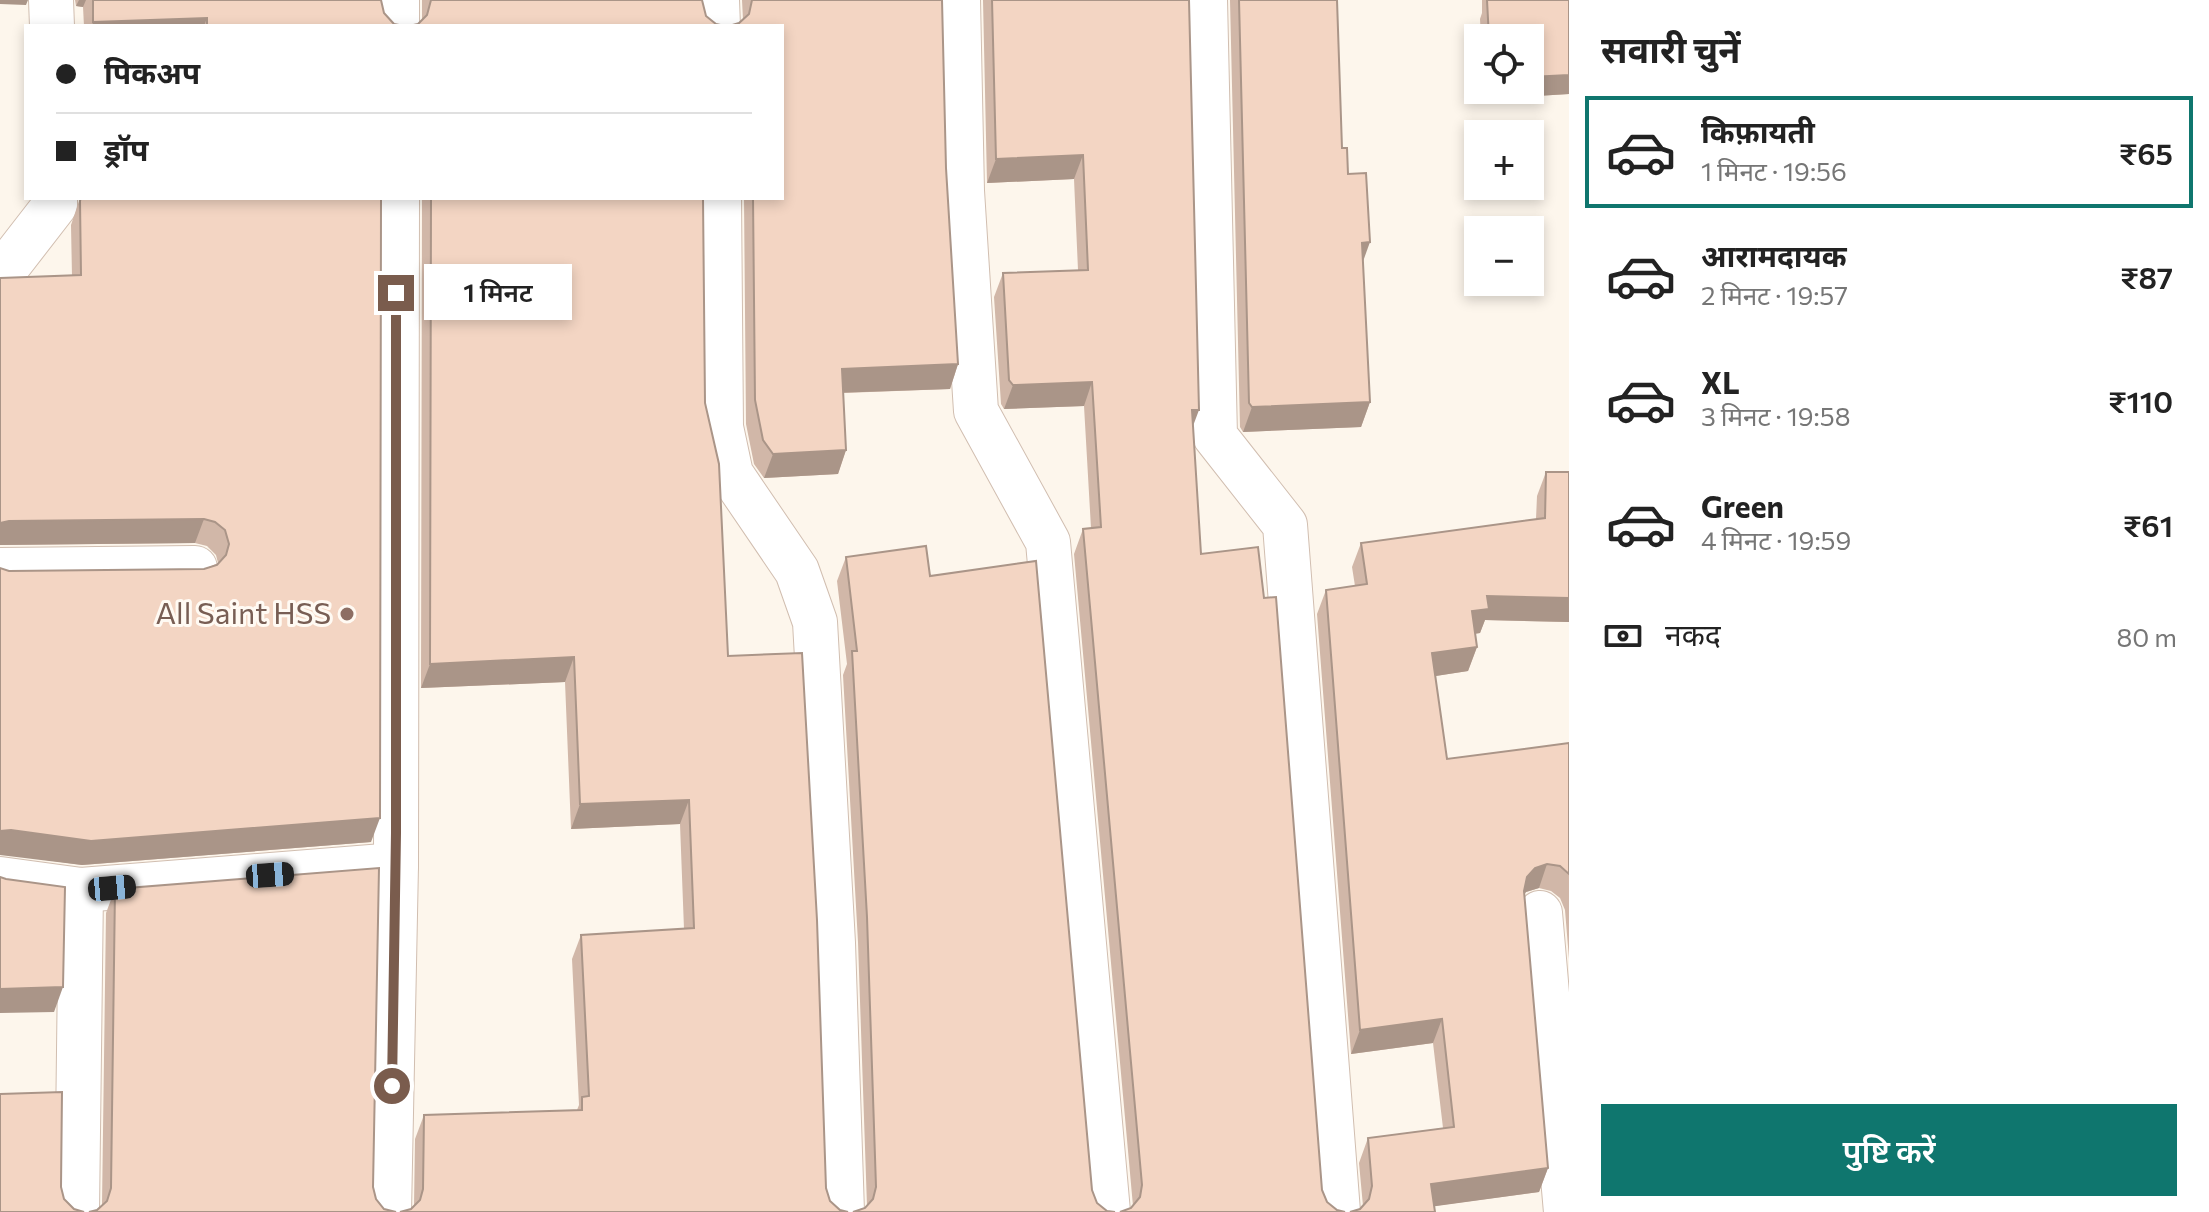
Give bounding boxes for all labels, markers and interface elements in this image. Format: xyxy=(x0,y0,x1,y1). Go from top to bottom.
map controls xyxy=(1464,24,1544,296)
button: locate xyxy=(1464,24,1544,104)
text: सवारी चुनें xyxy=(1601,26,1740,70)
text: पिकअप xyxy=(104,53,200,90)
text: किफ़ायती xyxy=(1701,112,1815,149)
icon: car xyxy=(1605,116,1677,188)
button: + xyxy=(1464,120,1544,200)
text: ड्रॉप xyxy=(104,130,148,167)
text: ₹65 xyxy=(2119,134,2173,171)
text: 1 मिनट · 19:56 xyxy=(1701,155,1847,186)
button: − xyxy=(1464,216,1544,296)
text: आरामदायक xyxy=(1701,236,1847,273)
icon: car xyxy=(1605,240,1677,312)
text: ₹87 xyxy=(2120,258,2173,295)
callout: 1 मिनट xyxy=(424,265,572,321)
route end xyxy=(378,275,414,311)
text: 1 मिनट xyxy=(463,276,533,307)
text: 2 मिनट · 19:57 xyxy=(1701,279,1848,310)
text: XL xyxy=(1701,363,1740,400)
icon: car xyxy=(1605,364,1677,436)
text: ₹110 xyxy=(2108,382,2173,419)
text: 3 मिनट · 19:58 xyxy=(1701,400,1850,431)
text: Green xyxy=(1701,487,1784,524)
icon: car xyxy=(1605,488,1677,560)
text: ₹61 xyxy=(2123,506,2173,543)
text: 4 मिनट · 19:59 xyxy=(1701,524,1851,555)
place label: All Saint HSS xyxy=(155,593,331,630)
marker: All Saint HSS xyxy=(338,605,356,623)
icon: cash xyxy=(1601,614,1645,658)
text: नकद xyxy=(1665,615,1721,652)
text: 80 m xyxy=(2117,621,2177,652)
car xyxy=(245,861,295,889)
car xyxy=(87,874,137,902)
route start xyxy=(374,1068,410,1104)
button: पुष्टि करें xyxy=(1601,1104,2177,1196)

